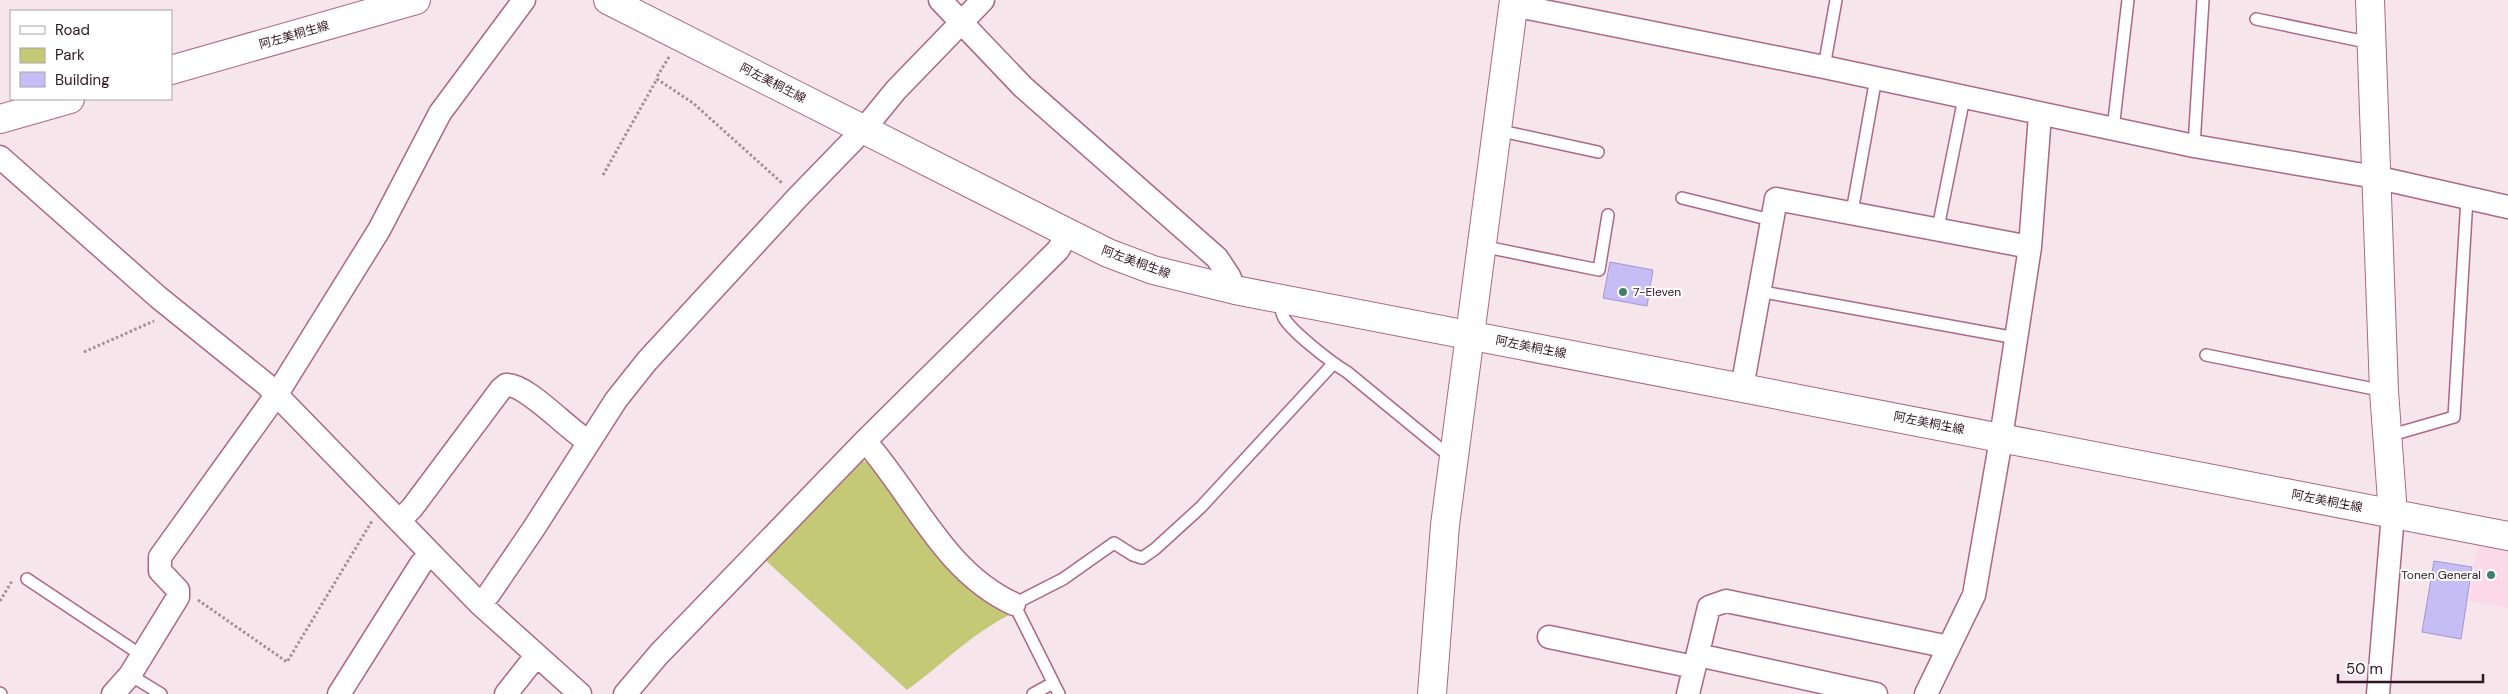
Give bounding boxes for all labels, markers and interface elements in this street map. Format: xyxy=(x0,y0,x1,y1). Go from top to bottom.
legend xyxy=(10,10,172,100)
street label: 阿左美桐生線 xyxy=(257,17,331,53)
text: Road xyxy=(55,20,90,40)
text: Park xyxy=(55,45,85,65)
street label: 阿左美桐生線 xyxy=(737,60,809,106)
text: Building xyxy=(55,70,110,90)
street label: 阿左美桐生線 xyxy=(1099,242,1173,282)
place label: 7-Eleven xyxy=(1633,284,1681,300)
marker: 7-Eleven xyxy=(1617,286,1629,298)
street label: 阿左美桐生線 xyxy=(1494,332,1568,362)
street label: 阿左美桐生線 xyxy=(1892,408,1966,438)
street label: 阿左美桐生線 xyxy=(2290,486,2364,516)
place label: Tonen General xyxy=(2401,567,2481,583)
marker: Tonen General xyxy=(2485,569,2497,581)
scale bar xyxy=(2338,652,2483,684)
text: 50 m xyxy=(2346,659,2383,679)

